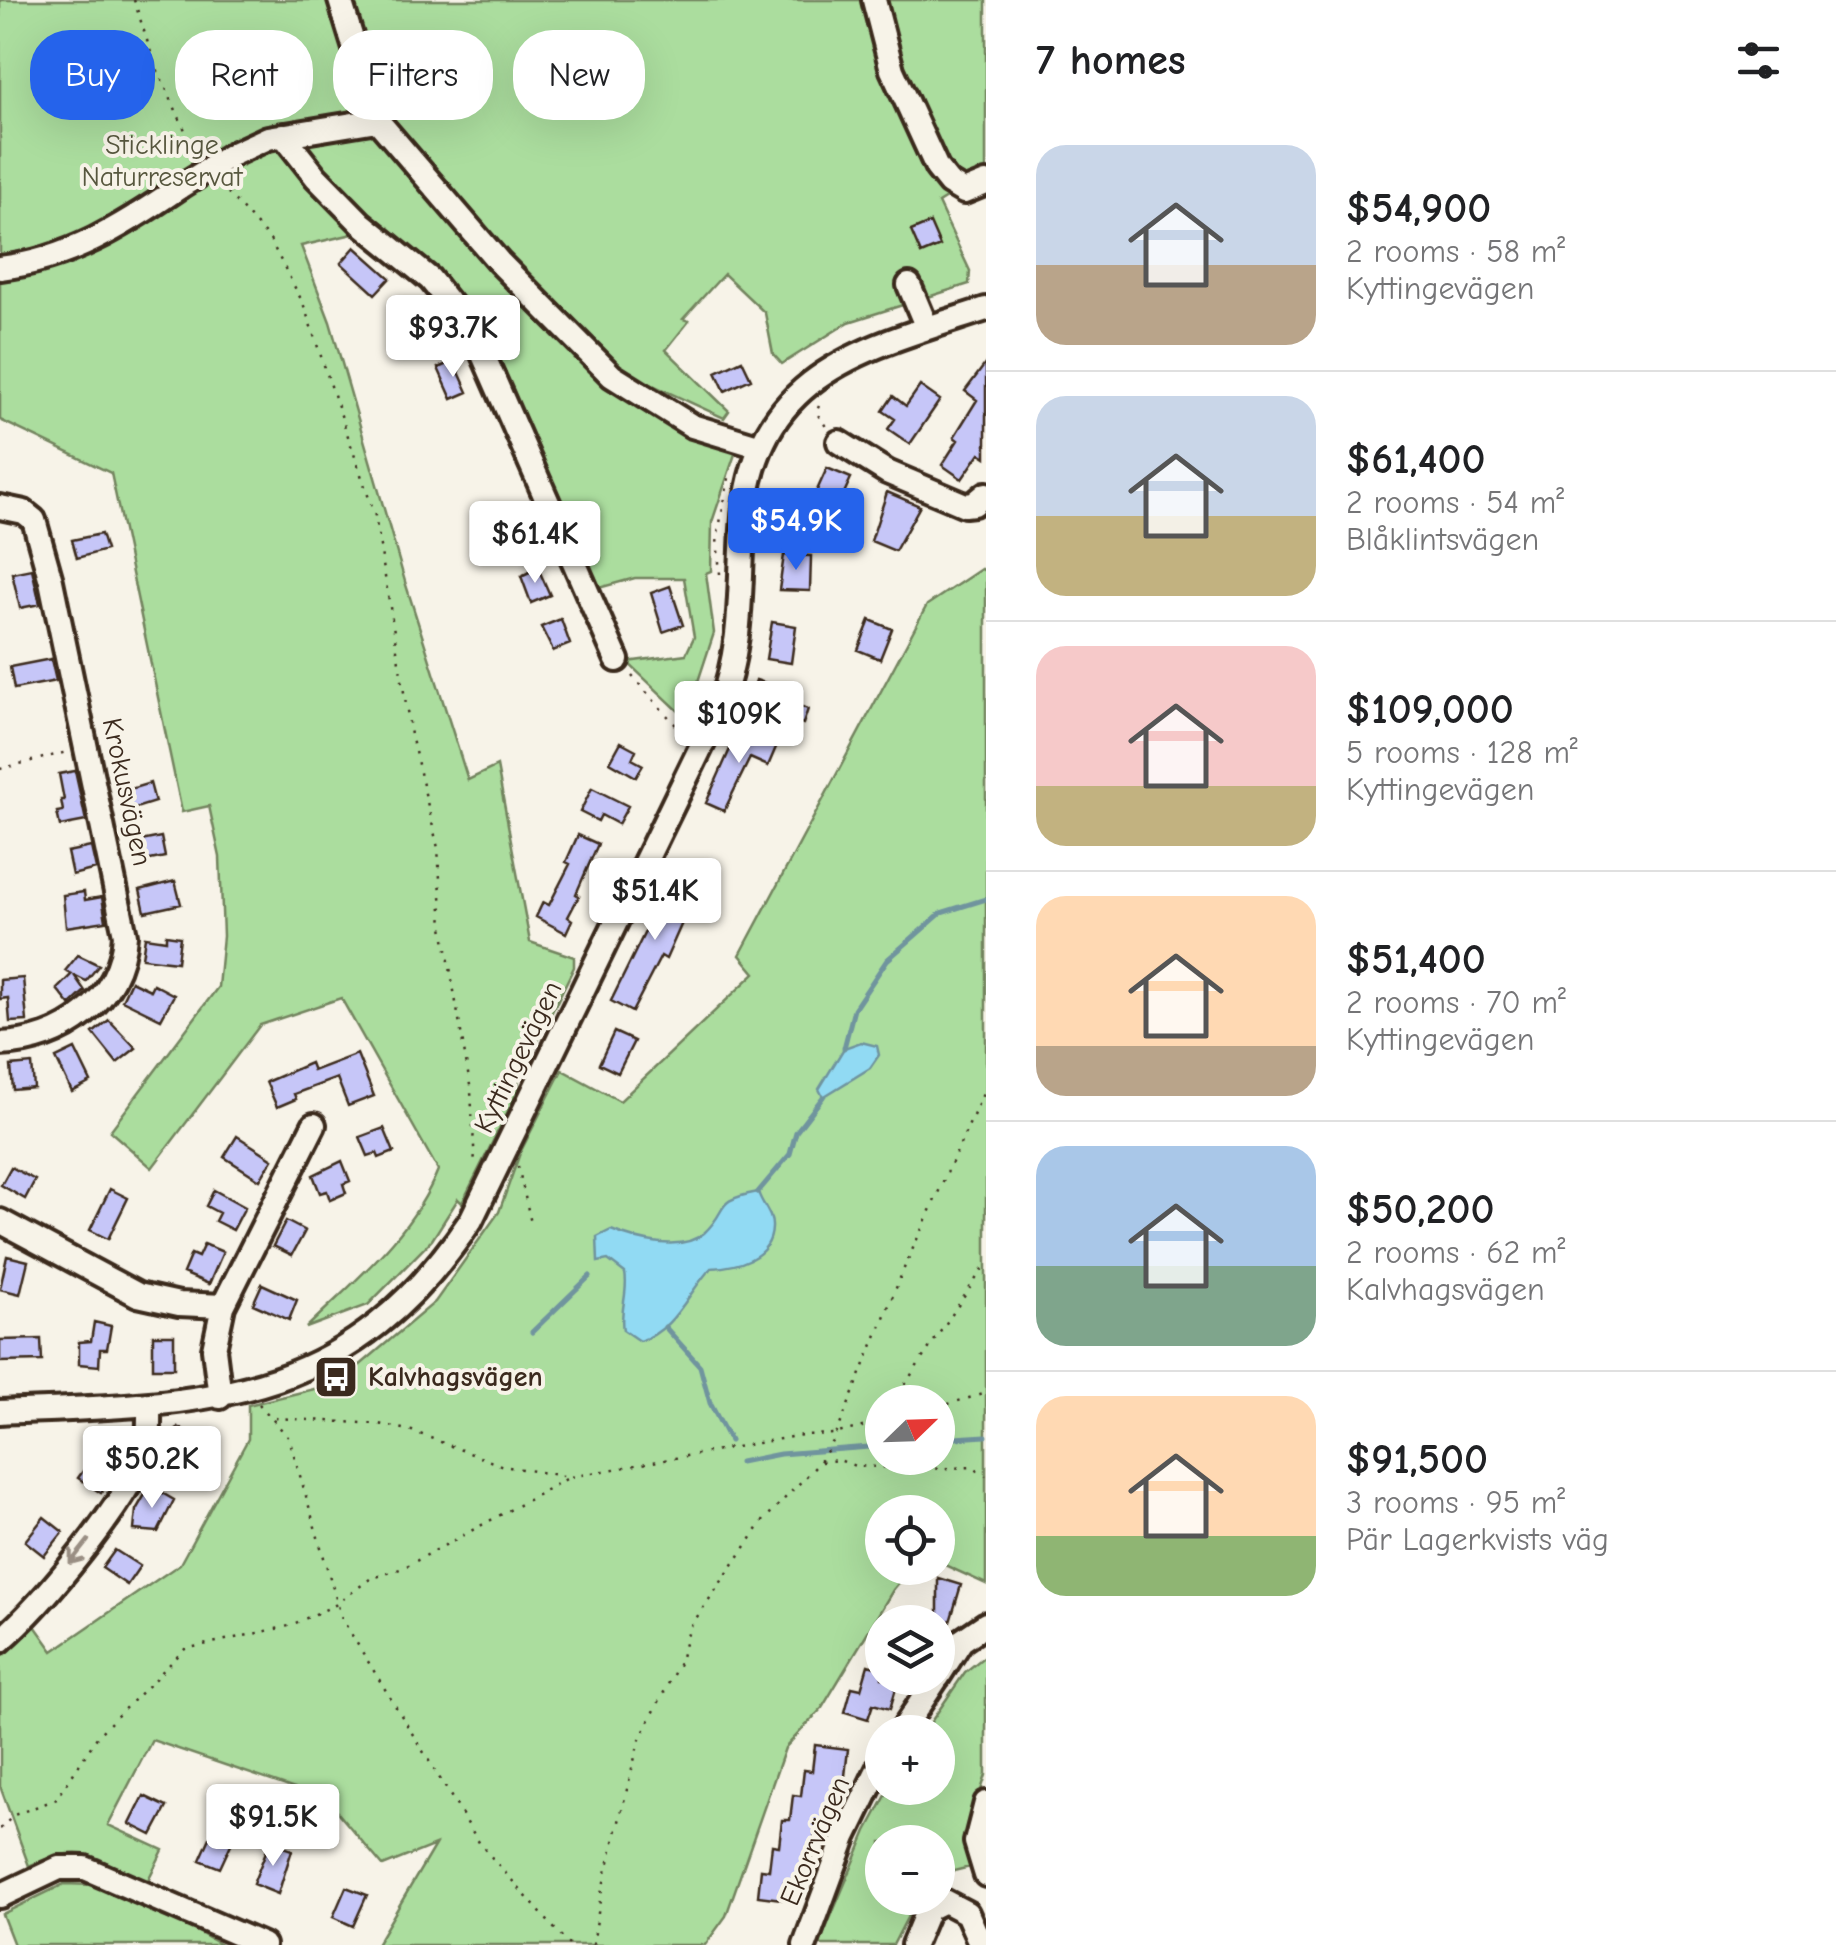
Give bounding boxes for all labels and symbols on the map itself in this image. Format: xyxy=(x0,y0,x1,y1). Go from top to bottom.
park label: Sticklinge Naturreservat xyxy=(81,129,244,193)
pin: $93.7K xyxy=(372,295,534,380)
pin: $54.9K xyxy=(715,488,877,573)
pin: $61.4K xyxy=(454,501,616,586)
pin: $109K xyxy=(669,681,809,766)
street label: Krokusvägen xyxy=(96,715,158,869)
pin: $51.4K xyxy=(574,858,736,943)
street label: Kyttingevägen xyxy=(467,976,569,1138)
bus stop icon: Kalvhagsvägen xyxy=(313,1354,359,1400)
place label: Kalvhagsvägen xyxy=(368,1361,543,1393)
north arrow xyxy=(865,1385,955,1475)
pin: $50.2K xyxy=(71,1426,233,1511)
one-way arrow xyxy=(68,1538,89,1565)
street label: Ekorrvägen xyxy=(774,1772,856,1910)
pin: $91.5K xyxy=(192,1784,354,1869)

